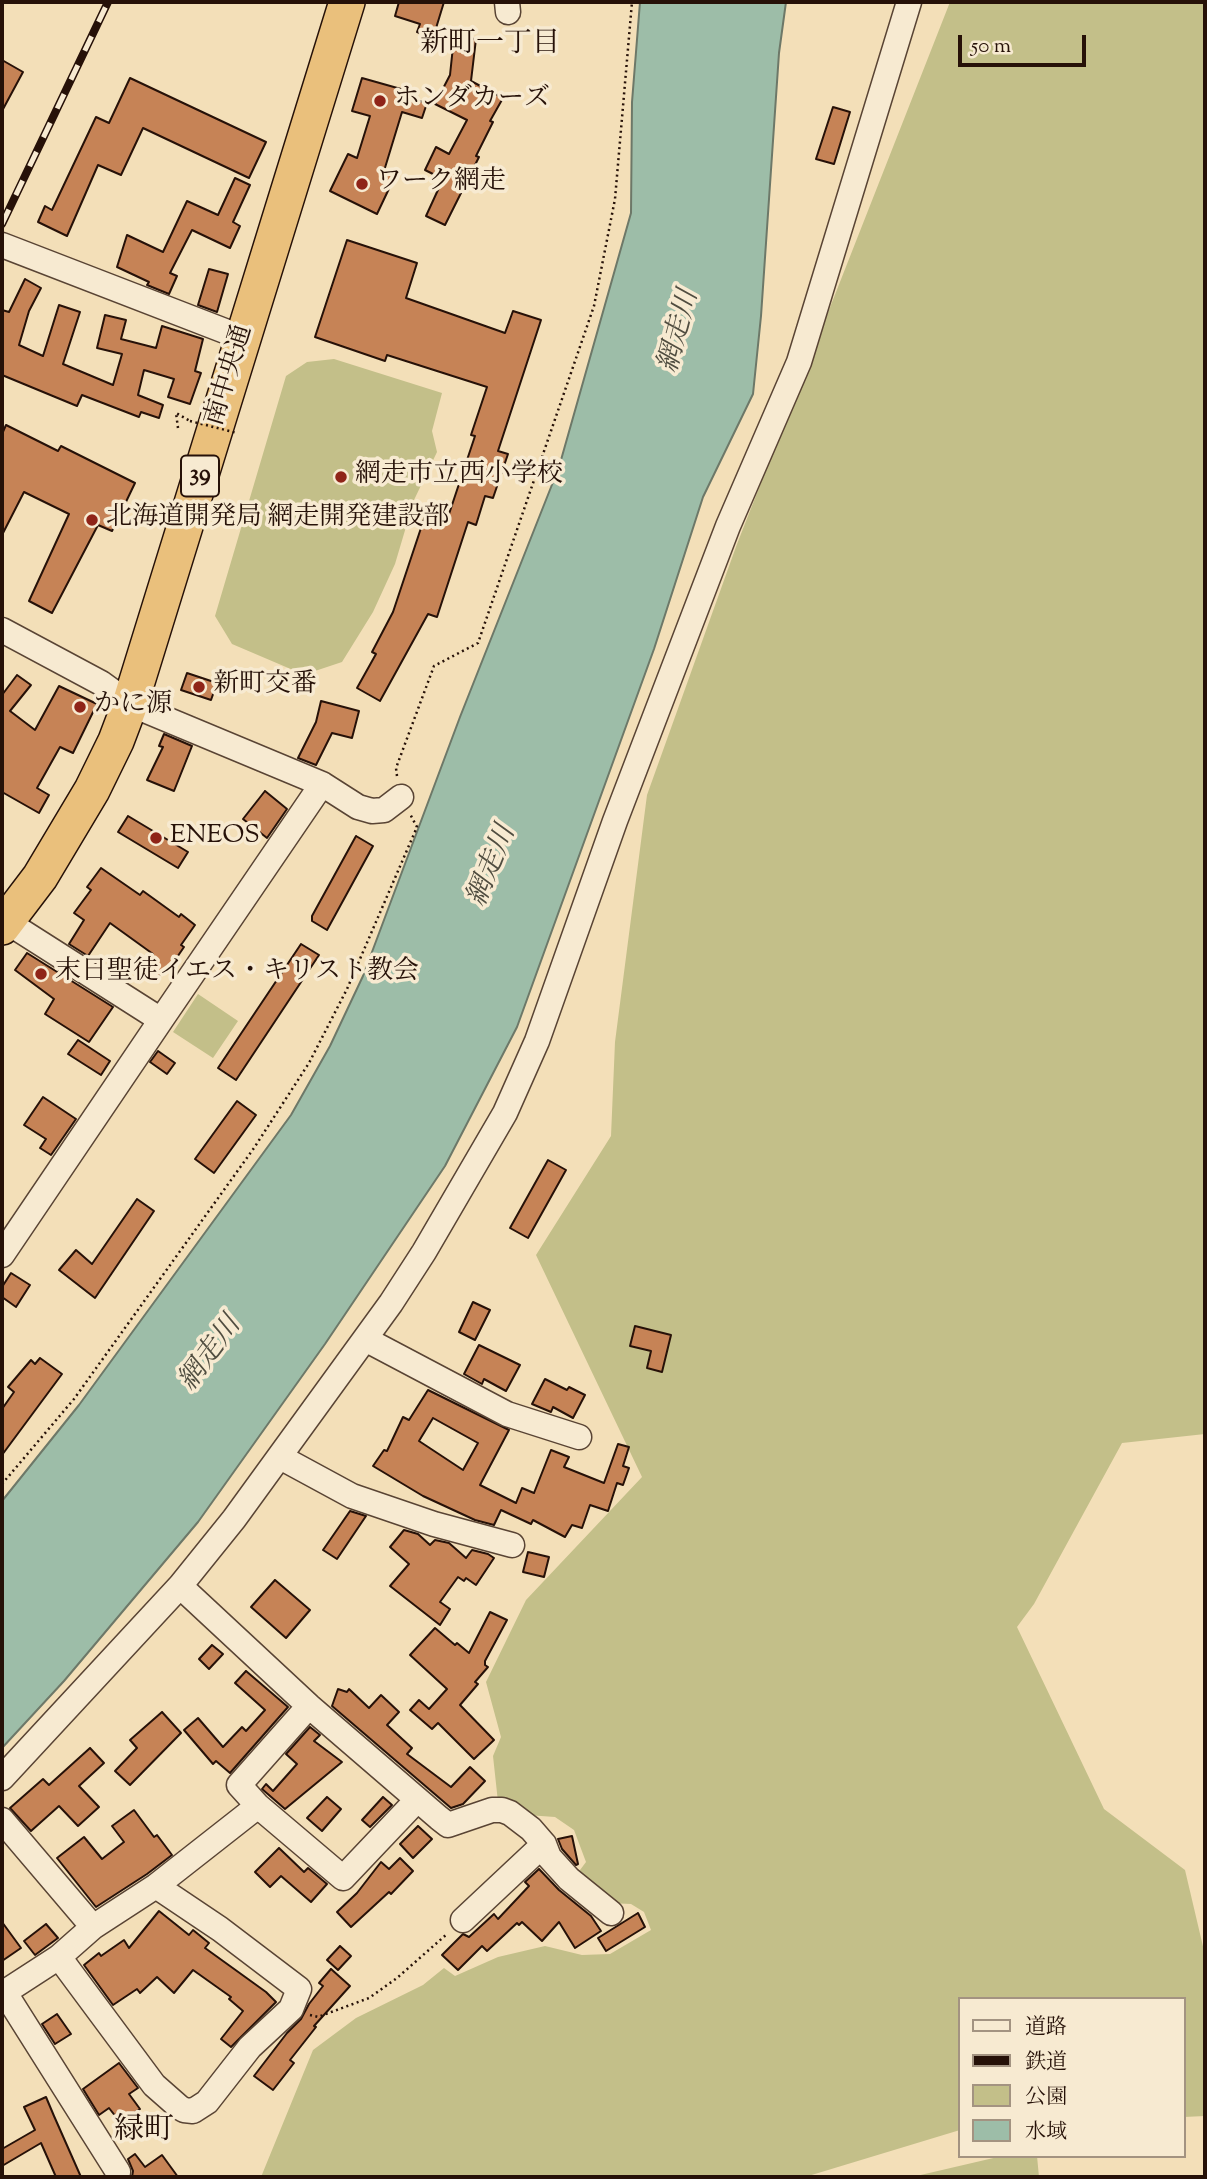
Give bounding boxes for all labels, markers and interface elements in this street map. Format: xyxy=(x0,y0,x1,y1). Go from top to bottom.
scale bar xyxy=(962,21,1090,65)
district label: 新町一丁目 xyxy=(420,29,560,63)
text: 50 m xyxy=(971,32,1011,62)
place label: ホンダカーズ xyxy=(394,85,550,117)
marker: ホンダカーズ xyxy=(372,93,388,109)
place label: ワーク網走 xyxy=(376,168,506,200)
marker: ワーク網走 xyxy=(354,176,370,192)
water label: 網走川 xyxy=(654,287,708,377)
street label: 南中央通 xyxy=(201,322,261,430)
road number: 39 xyxy=(181,456,219,496)
place label: 網走市立西小学校 xyxy=(355,461,563,493)
marker: 網走市立西小学校 xyxy=(333,469,349,485)
place label: 北海道開発局 網走開発建設部 xyxy=(106,504,450,536)
marker: 北海道開発局 網走開発建設部 xyxy=(84,512,100,528)
place label: 新町交番 xyxy=(213,671,317,703)
marker: 新町交番 xyxy=(191,679,207,695)
place label: かに源 xyxy=(94,691,172,723)
marker: かに源 xyxy=(72,699,88,715)
place label: ENEOS xyxy=(170,822,260,854)
water label: 網走川 xyxy=(463,822,525,912)
marker: ENEOS xyxy=(148,830,164,846)
place label: 末日聖徒イエス・キリスト教会 xyxy=(55,958,419,990)
marker: 末日聖徒イエス・キリスト教会 xyxy=(33,966,49,982)
water label: 網走川 xyxy=(174,1311,250,1399)
legend xyxy=(958,1997,1186,2158)
text: 道路 xyxy=(1025,2013,1067,2043)
text: 鉄道 xyxy=(1025,2048,1067,2078)
text: 公園 xyxy=(1025,2083,1067,2113)
district label: 緑町 xyxy=(114,2115,174,2151)
text: 水域 xyxy=(1025,2118,1067,2148)

